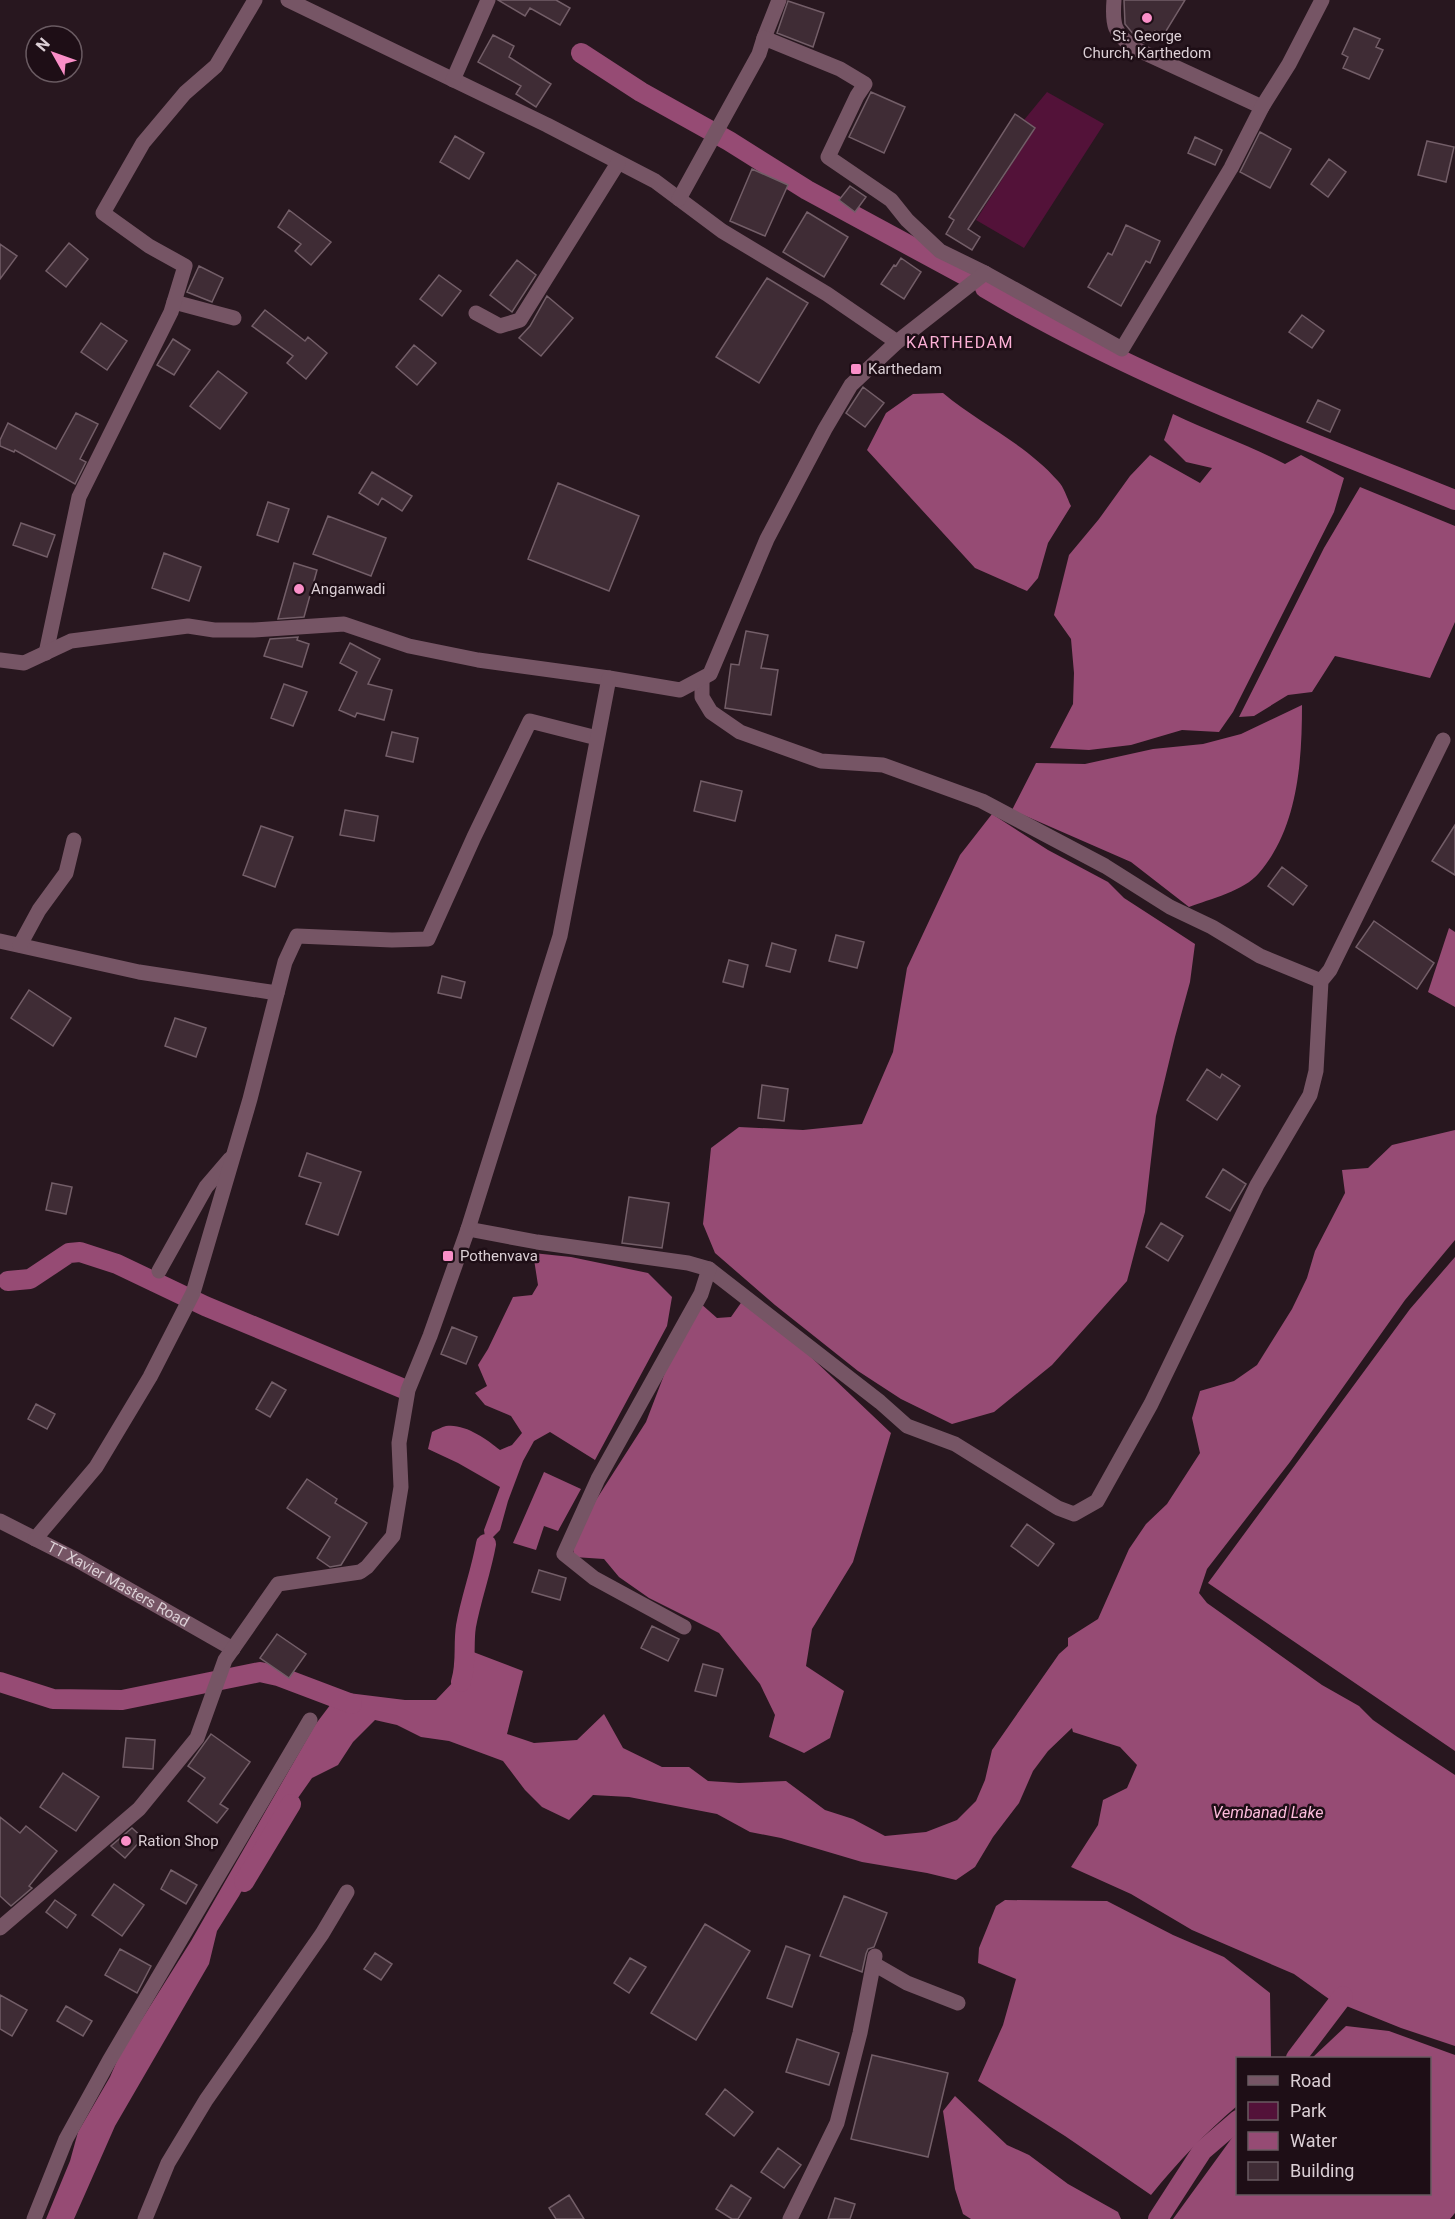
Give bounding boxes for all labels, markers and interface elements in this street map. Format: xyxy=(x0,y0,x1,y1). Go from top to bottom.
marker: St. George Church, Karthedom xyxy=(1140,11,1154,25)
north arrow xyxy=(24,24,84,84)
place label: St. George Church, Karthedom xyxy=(1083,27,1211,62)
text: N xyxy=(32,34,54,55)
district label: KARTHEDAM xyxy=(906,333,1014,352)
place label: Karthedam xyxy=(868,360,942,378)
marker: Karthedam xyxy=(849,362,863,376)
place label: Anganwadi xyxy=(311,580,385,598)
marker: Anganwadi xyxy=(292,582,306,596)
place label: Pothenvava xyxy=(460,1247,538,1265)
marker: Pothenvava xyxy=(441,1249,455,1263)
street label: TT Xavier Masters Road xyxy=(44,1537,192,1631)
water label: Vembanad Lake xyxy=(1213,1803,1323,1822)
place label: Ration Shop xyxy=(138,1832,219,1850)
marker: Ration Shop xyxy=(119,1834,133,1848)
legend xyxy=(1236,2057,1431,2195)
text: Road xyxy=(1290,2070,1331,2091)
text: Park xyxy=(1290,2100,1327,2121)
text: Water xyxy=(1290,2130,1337,2151)
text: Building xyxy=(1290,2160,1354,2181)

